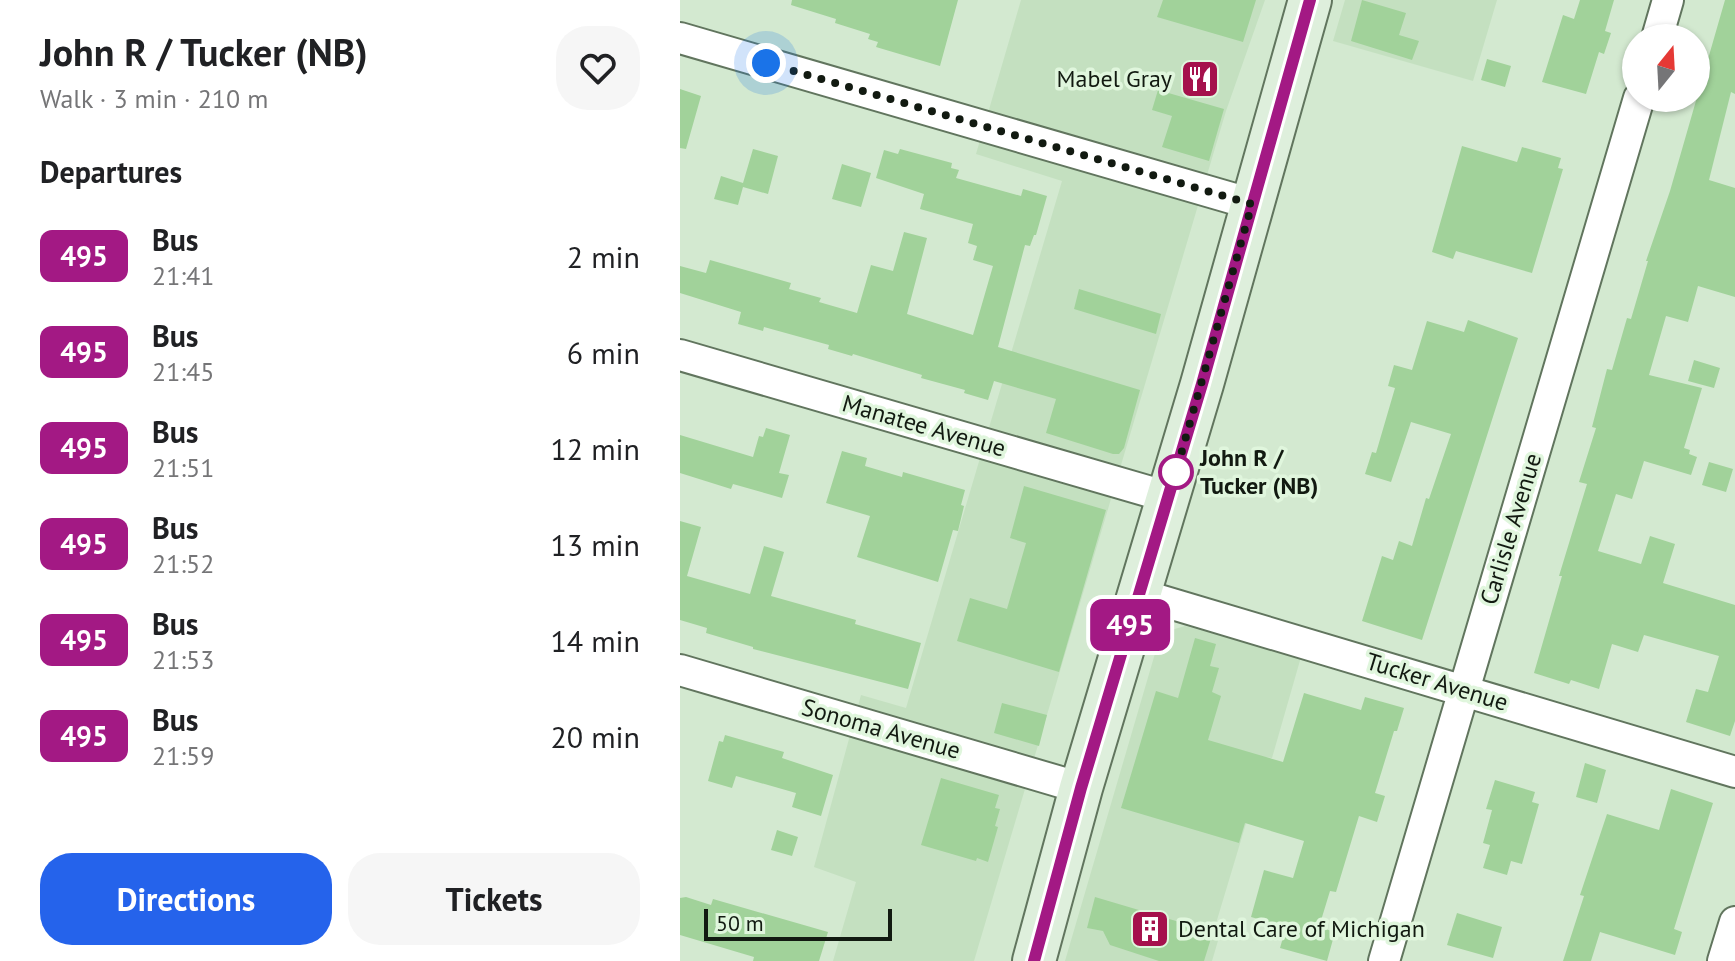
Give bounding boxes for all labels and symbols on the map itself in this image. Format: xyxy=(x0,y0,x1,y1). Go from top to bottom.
north arrow xyxy=(1622,24,1710,112)
your location xyxy=(746,43,786,83)
restaurant icon: Mabel Gray xyxy=(1179,58,1221,100)
place label: Mabel Gray xyxy=(1057,63,1172,94)
street label: Manatee Avenue xyxy=(839,387,1009,464)
place label: John R / Tucker (NB) xyxy=(1199,442,1318,501)
street label: Carlisle Avenue xyxy=(1473,449,1548,608)
marker: John R / Tucker (NB) xyxy=(1159,455,1193,489)
line badge: 495 xyxy=(1084,599,1176,651)
street label: Tucker Avenue xyxy=(1362,645,1512,718)
street label: Sonoma Avenue xyxy=(798,691,964,766)
scale bar xyxy=(704,905,892,941)
building icon: Dental Care of Michigan xyxy=(1129,908,1171,950)
place label: Dental Care of Michigan xyxy=(1178,913,1425,944)

